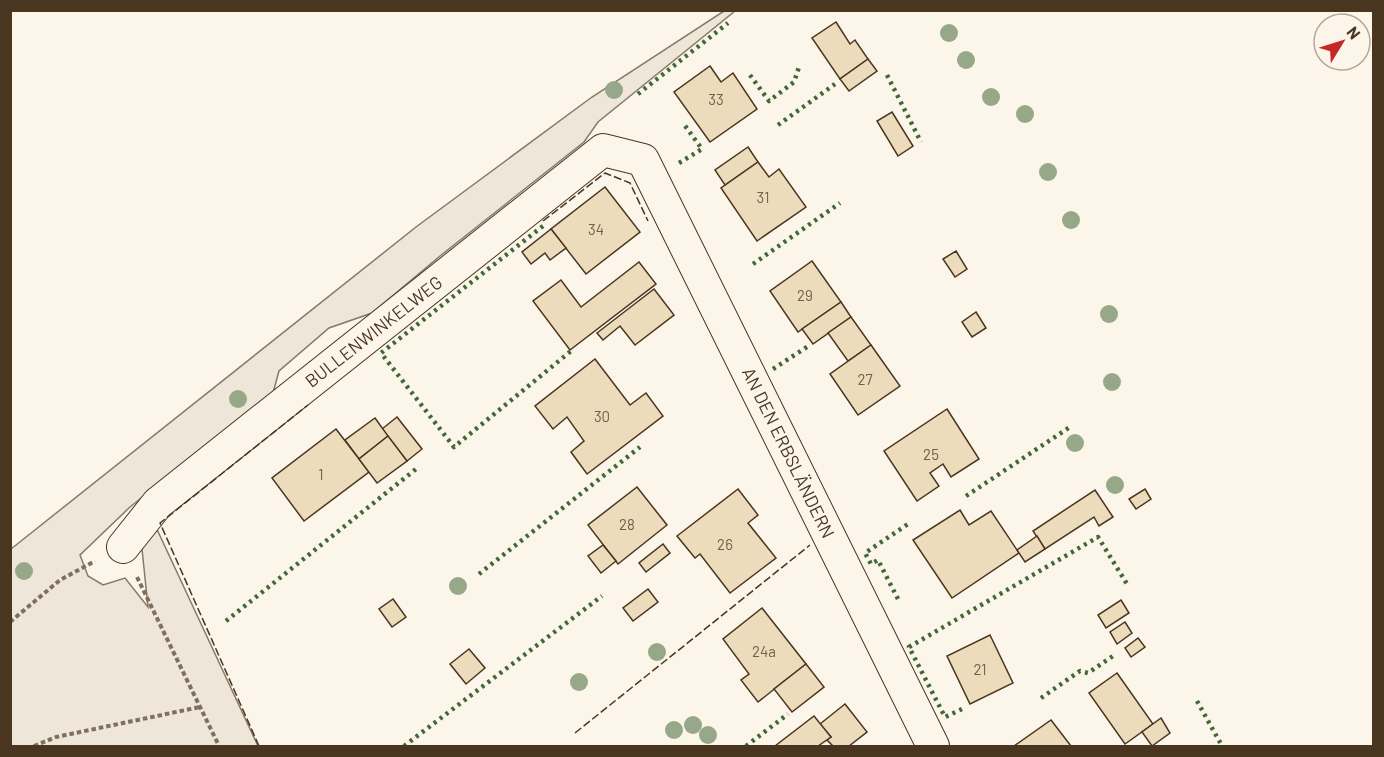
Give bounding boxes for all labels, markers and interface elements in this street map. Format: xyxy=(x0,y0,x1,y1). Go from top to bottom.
north arrow xyxy=(1312,12,1372,72)
text: N xyxy=(1343,22,1365,42)
house number: 33 xyxy=(708,90,724,108)
house number: 31 xyxy=(757,188,769,206)
house number: 34 xyxy=(588,220,604,238)
street label: BULLENWINKELWEG xyxy=(300,271,446,392)
house number: 29 xyxy=(797,286,813,304)
street label: AN DEN ERBSLÄNDERN xyxy=(738,364,840,542)
house number: 27 xyxy=(857,370,873,388)
house number: 30 xyxy=(594,407,610,425)
house number: 25 xyxy=(923,445,939,463)
house number: 1 xyxy=(318,465,324,483)
house number: 28 xyxy=(619,515,635,533)
house number: 26 xyxy=(717,535,733,553)
house number: 24a xyxy=(752,642,776,660)
house number: 21 xyxy=(973,660,987,678)

